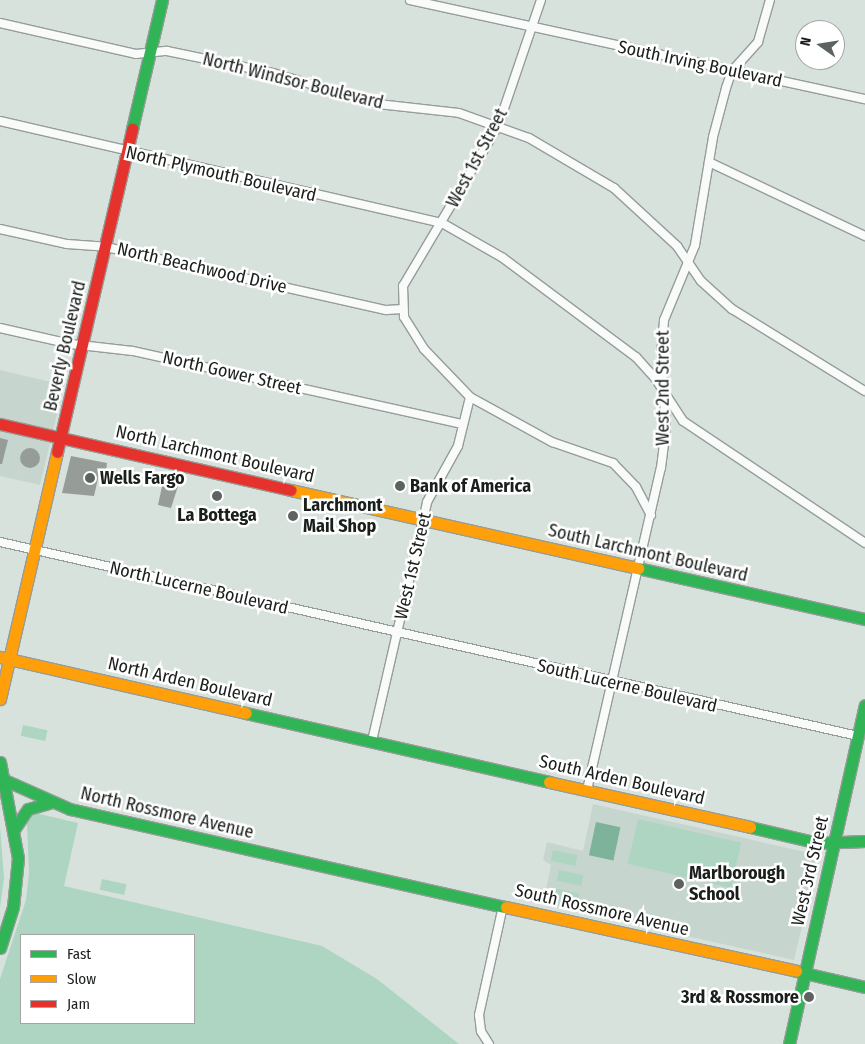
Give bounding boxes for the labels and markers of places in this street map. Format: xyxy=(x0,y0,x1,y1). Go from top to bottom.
place label: Wells Fargo xyxy=(100,467,185,489)
marker: Wells Fargo xyxy=(84,472,96,484)
place label: Bank of America xyxy=(410,475,531,497)
marker: Bank of America xyxy=(394,480,406,492)
marker: La Bottega xyxy=(211,490,223,502)
place label: Larchmont Mail Shop xyxy=(303,495,383,538)
place label: La Bottega xyxy=(177,504,257,526)
marker: Larchmont Mail Shop xyxy=(287,510,299,522)
place label: Marlborough School xyxy=(689,863,785,906)
marker: Marlborough School xyxy=(673,878,685,890)
place label: 3rd & Rossmore xyxy=(681,986,799,1008)
marker: 3rd & Rossmore xyxy=(803,991,815,1003)

